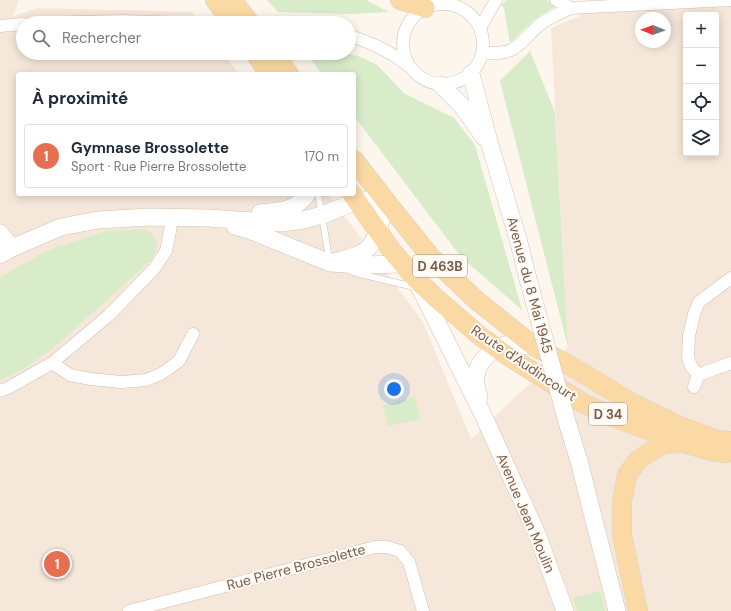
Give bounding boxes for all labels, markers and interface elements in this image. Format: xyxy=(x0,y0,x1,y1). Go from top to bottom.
north arrow xyxy=(635,12,671,48)
map controls xyxy=(683,12,719,156)
button: + xyxy=(683,12,719,48)
search box xyxy=(16,16,356,60)
icon: search xyxy=(30,27,52,49)
text: Rechercher xyxy=(62,28,141,48)
button: − xyxy=(683,48,719,84)
button: locate xyxy=(683,84,719,120)
text: À proximité xyxy=(32,87,128,109)
button: layers xyxy=(683,120,719,156)
text: Gymnase Brossolette xyxy=(71,138,229,158)
text: 1 xyxy=(44,148,48,165)
text: 170 m xyxy=(304,148,339,165)
text: Sport · Rue Pierre Brossolette xyxy=(71,158,246,175)
street label: Avenue du 8 Mai 1945 xyxy=(503,215,557,355)
road number: D 463B xyxy=(413,255,467,277)
street label: Route d'Audincourt xyxy=(468,321,580,405)
your location xyxy=(384,379,404,399)
road number: D 34 xyxy=(589,403,627,425)
street label: Avenue Jean Moulin xyxy=(493,450,559,576)
street label: Rue Pierre Brossolette xyxy=(225,540,367,594)
pin: 1 xyxy=(44,549,70,579)

